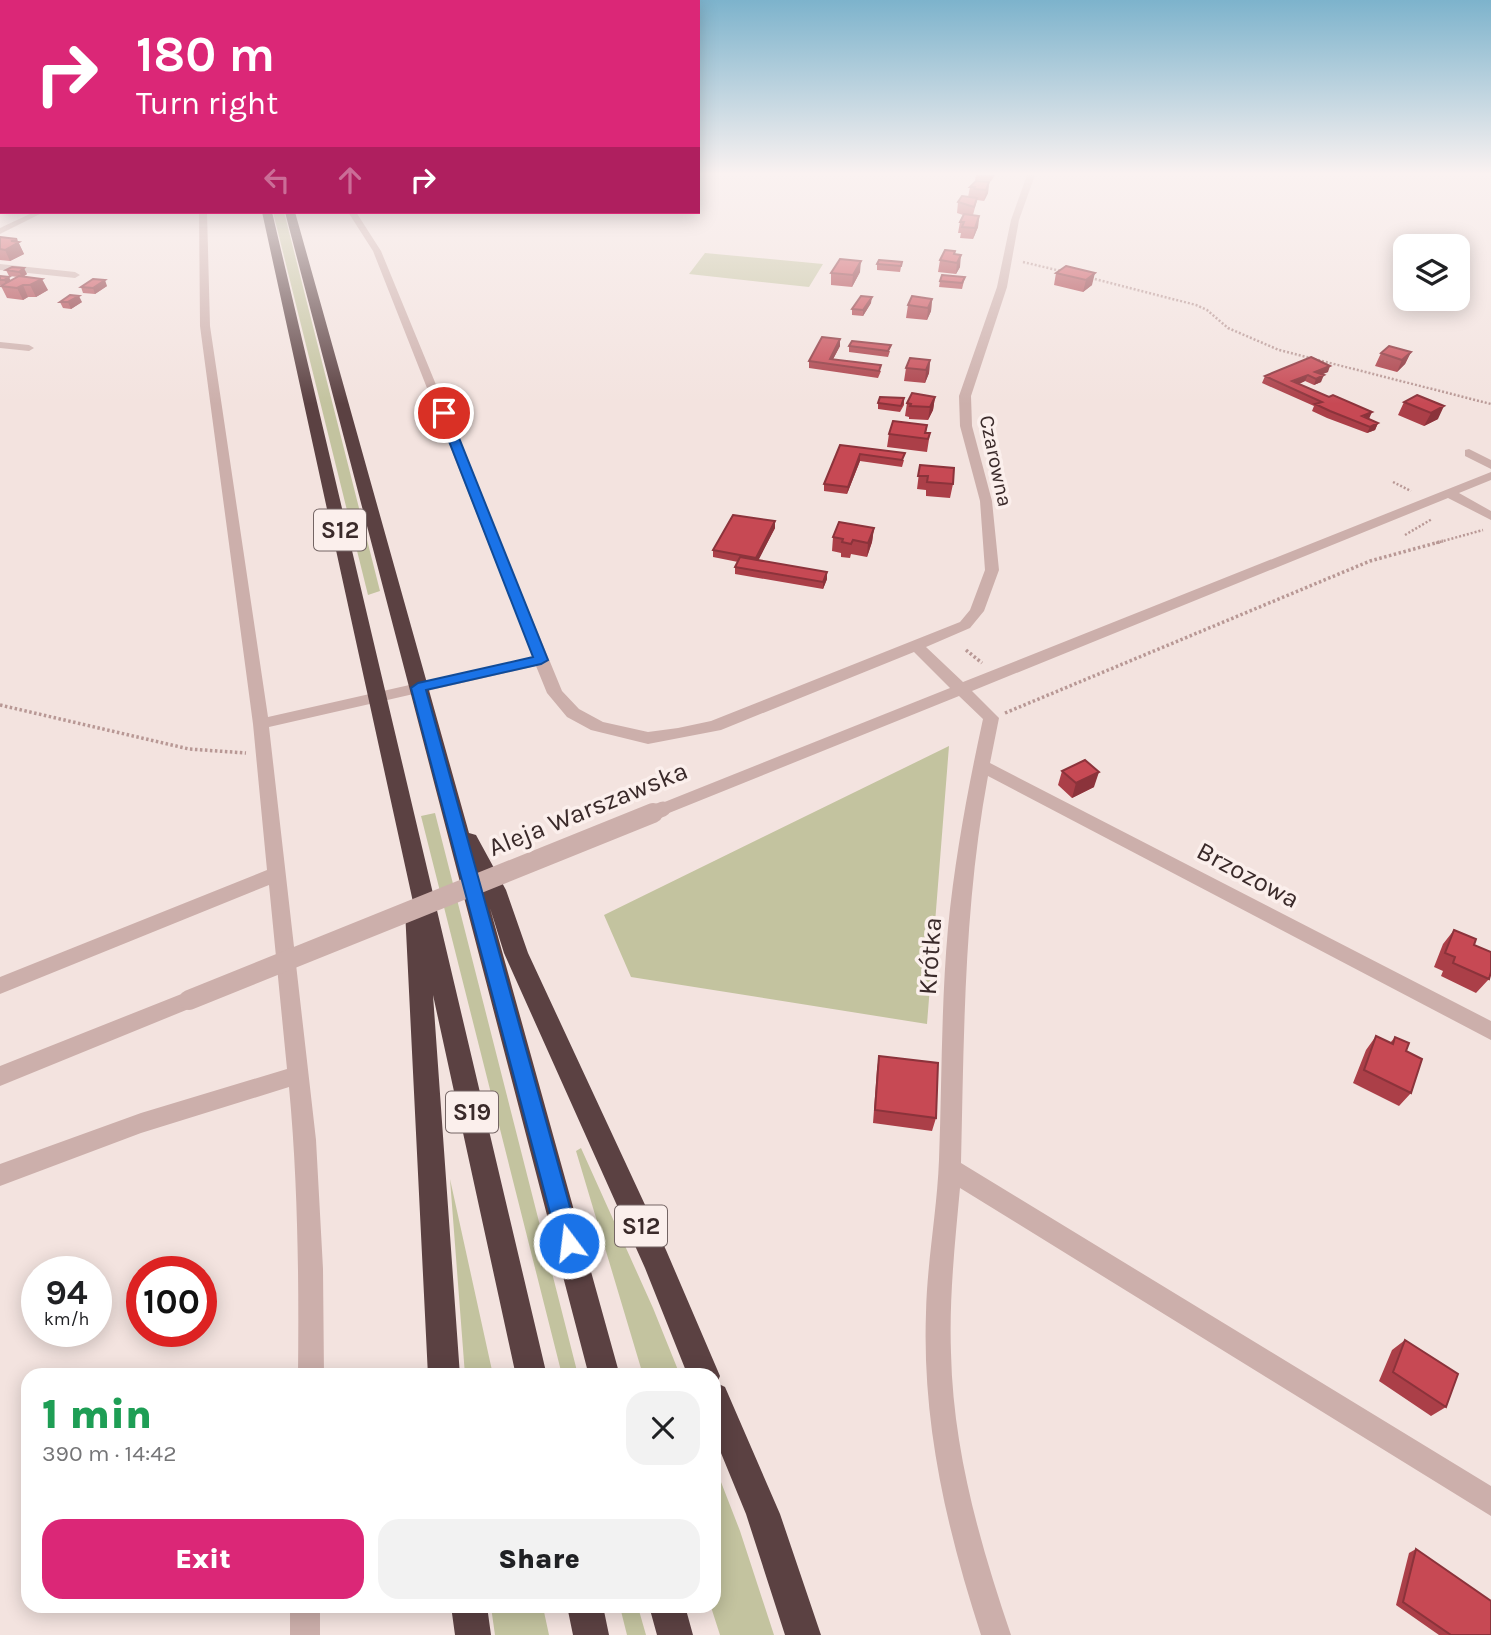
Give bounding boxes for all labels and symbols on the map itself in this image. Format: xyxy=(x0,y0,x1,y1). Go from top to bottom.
pin xyxy=(414,383,474,443)
street label: Czarowna xyxy=(975,413,1017,509)
road number: S12 xyxy=(314,509,366,550)
street label: Aleja Warszawska xyxy=(484,755,692,863)
street label: Brzozowa xyxy=(1191,835,1305,915)
street label: Krótka xyxy=(912,916,948,996)
road number: S19 xyxy=(446,1092,498,1132)
position arrow xyxy=(532,1206,606,1280)
road number: S12 xyxy=(615,1206,667,1246)
speed limit sign: 100 xyxy=(126,1256,217,1347)

